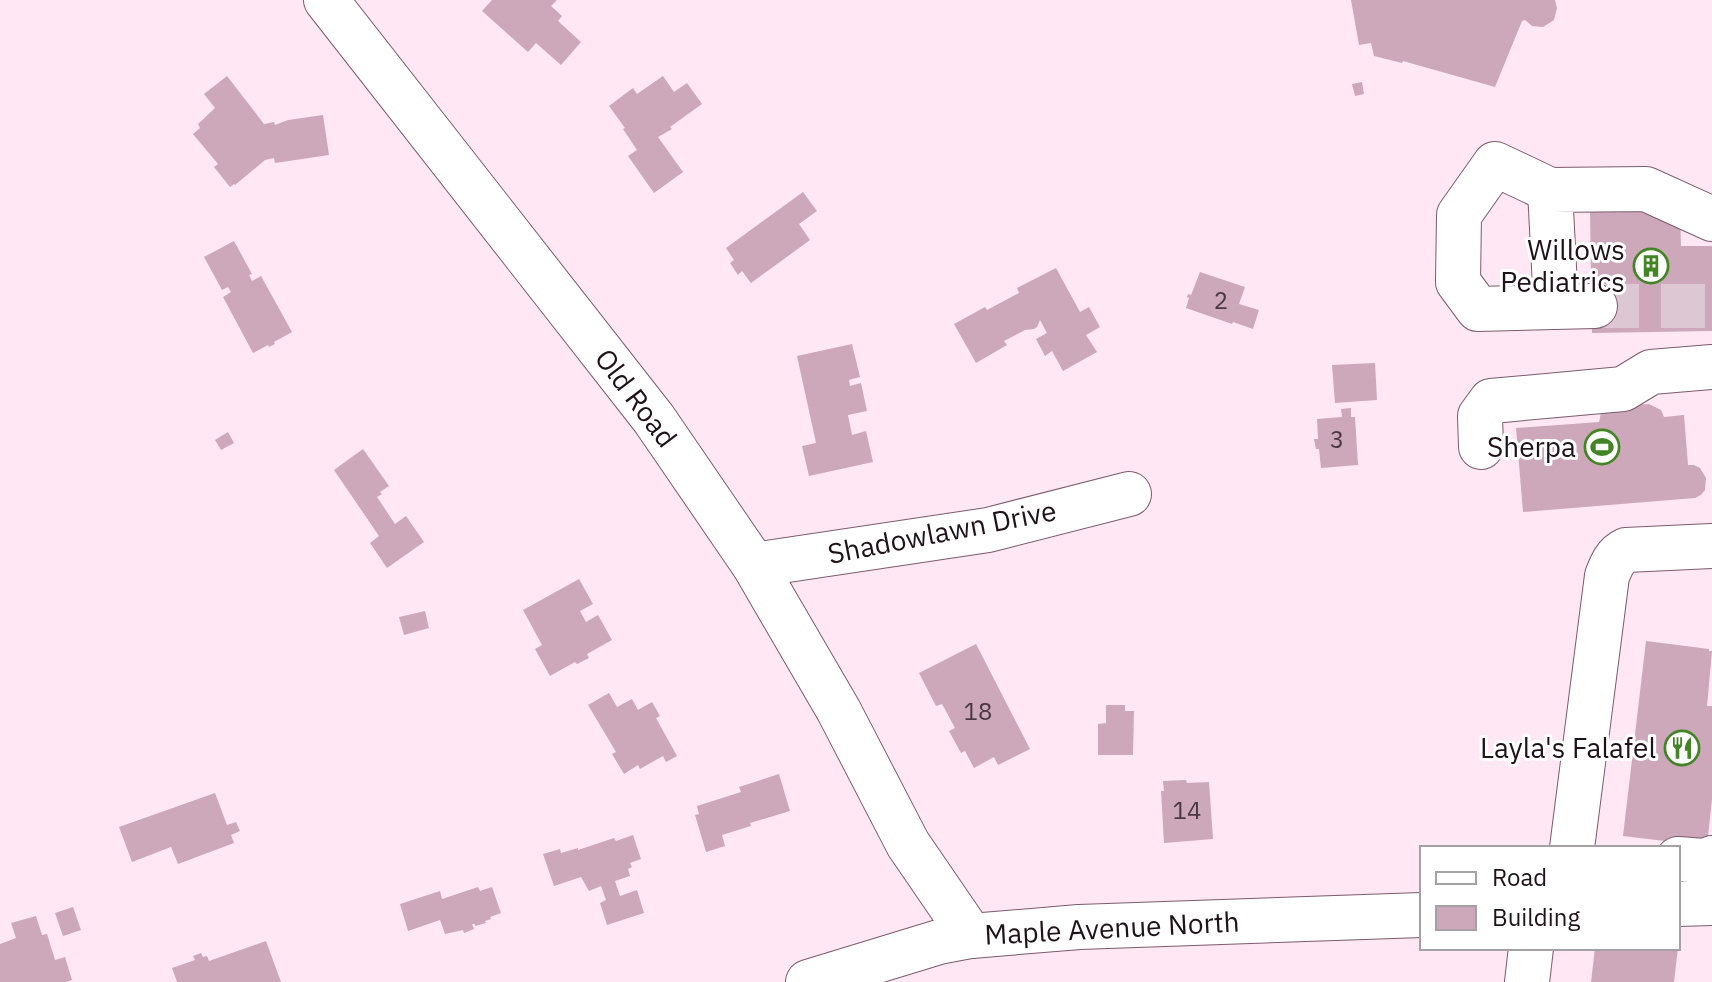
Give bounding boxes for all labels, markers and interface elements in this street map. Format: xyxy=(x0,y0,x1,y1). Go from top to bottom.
place label: Willows Pediatrics xyxy=(1500,231,1625,300)
building icon: Willows Pediatrics xyxy=(1632,247,1670,285)
house number: 2 xyxy=(1214,284,1228,316)
street label: Old Road xyxy=(587,341,686,455)
house number: 3 xyxy=(1330,423,1344,455)
place label: Sherpa xyxy=(1487,428,1576,465)
sports icon: Sherpa xyxy=(1583,428,1621,466)
street label: Shadowlawn Drive xyxy=(825,491,1059,572)
house number: 18 xyxy=(964,695,992,727)
place label: Layla's Falafel xyxy=(1480,729,1656,766)
restaurant icon: Layla's Falafel xyxy=(1663,729,1701,767)
house number: 14 xyxy=(1173,794,1201,826)
legend xyxy=(1420,846,1680,950)
text: Road xyxy=(1492,861,1547,893)
text: Building xyxy=(1492,901,1580,933)
street label: Maple Avenue North xyxy=(984,902,1240,953)

